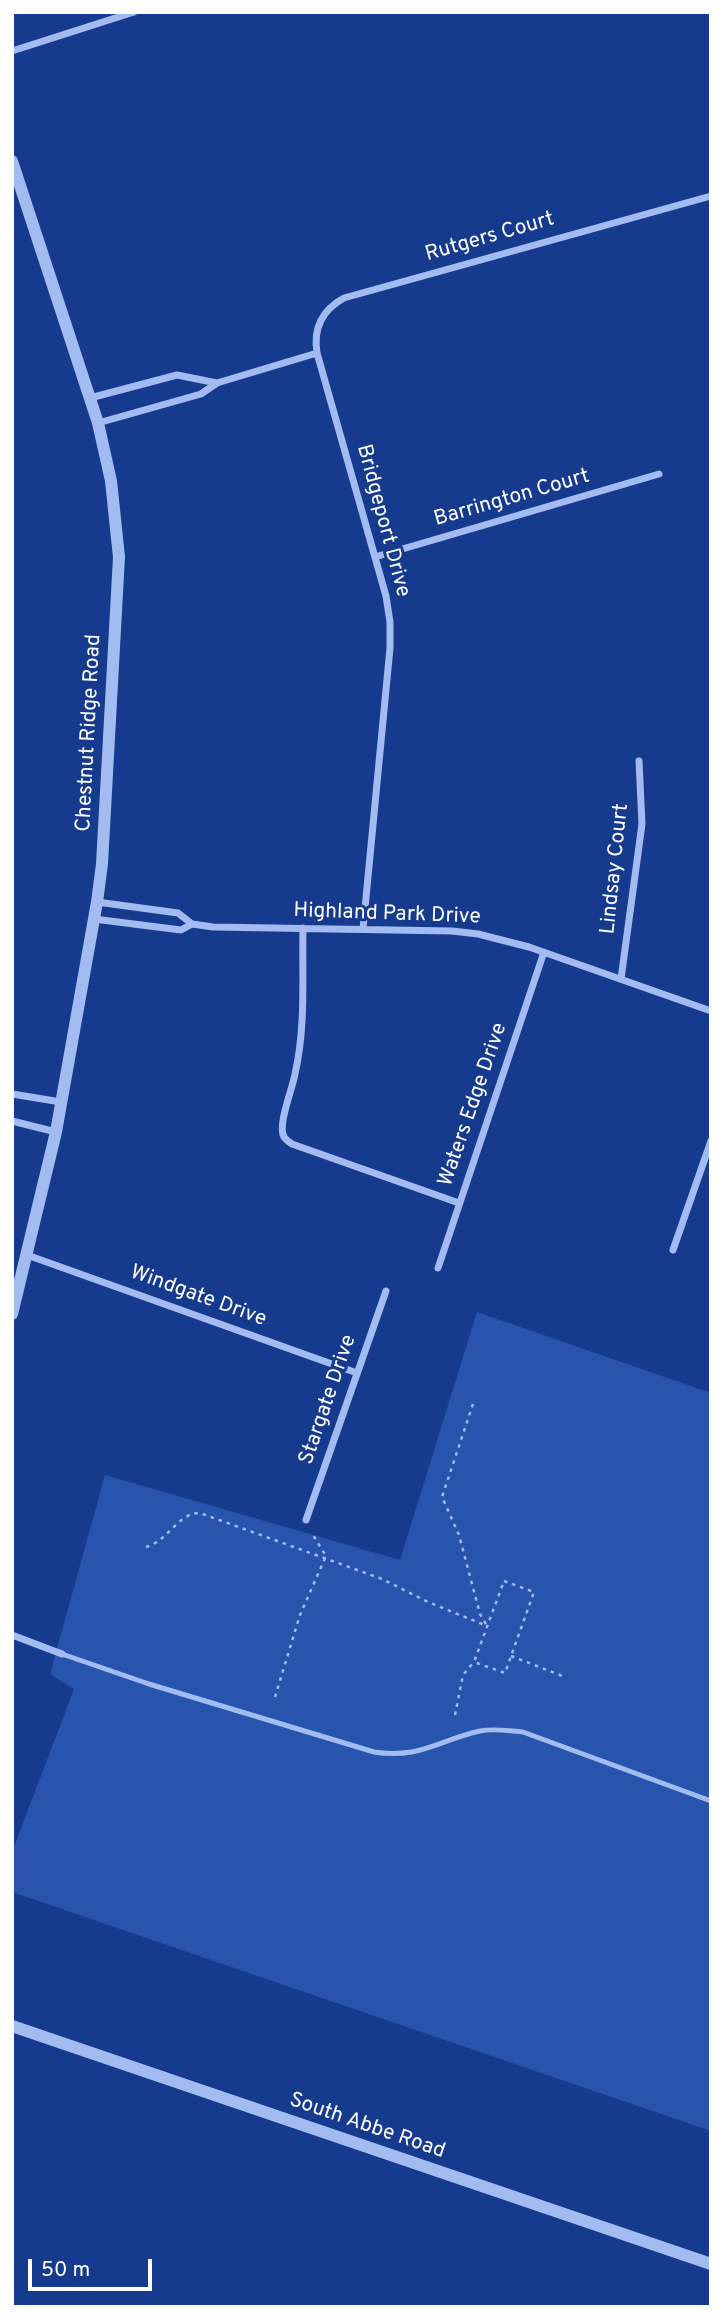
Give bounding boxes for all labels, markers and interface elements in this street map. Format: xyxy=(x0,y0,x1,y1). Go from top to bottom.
street label: Rutgers Court xyxy=(423,208,557,268)
street label: Bridgeport Drive xyxy=(349,442,415,600)
street label: Barrington Court xyxy=(431,465,593,533)
street label: Chestnut Ridge Road xyxy=(72,634,108,832)
street label: Lindsay Court xyxy=(597,802,635,936)
street label: Highland Park Drive xyxy=(293,899,481,931)
street label: Waters Edge Drive xyxy=(434,1020,514,1190)
street label: Windgate Drive xyxy=(126,1261,270,1333)
street label: Stargate Drive xyxy=(295,1332,363,1468)
street label: South Abbe Road xyxy=(286,2089,448,2165)
scale bar xyxy=(32,2246,156,2290)
text: 50 m xyxy=(41,2257,90,2284)

